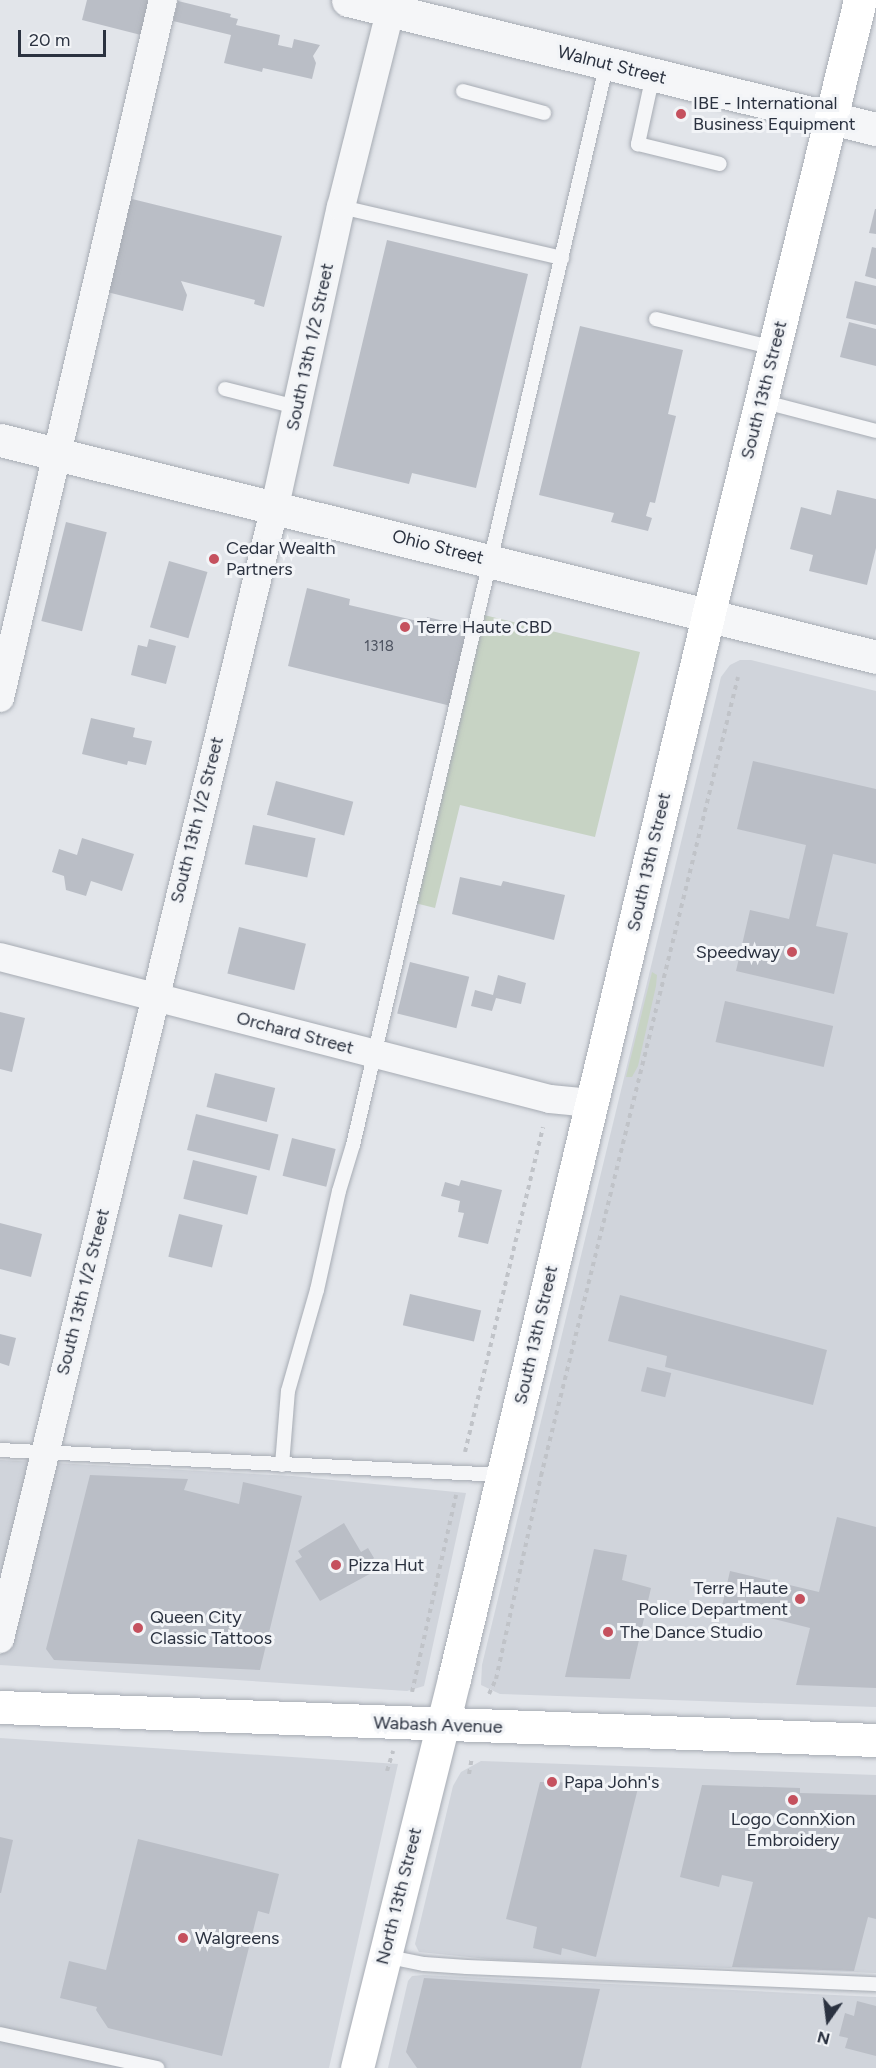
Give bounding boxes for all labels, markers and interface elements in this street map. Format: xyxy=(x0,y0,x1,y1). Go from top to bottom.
scale bar xyxy=(21,18,110,56)
text: 20 m xyxy=(29,29,70,51)
street label: Walnut Street xyxy=(555,41,669,89)
place label: IBE - International Business Equipment xyxy=(693,93,856,136)
marker: IBE - International Business Equipment xyxy=(674,107,688,121)
street label: South 13th 1/2 Street xyxy=(282,261,338,433)
street label: South 13th Street xyxy=(736,319,792,461)
street label: Ohio Street xyxy=(390,525,486,569)
place label: Cedar Wealth Partners xyxy=(226,538,335,580)
marker: Cedar Wealth Partners xyxy=(207,552,221,566)
place label: Terre Haute CBD xyxy=(417,616,552,638)
marker: Terre Haute CBD xyxy=(398,620,412,634)
house number: 1318 xyxy=(364,638,394,656)
street label: South 13th 1/2 Street xyxy=(166,735,228,905)
street label: South 13th Street xyxy=(623,791,675,933)
place label: Speedway xyxy=(696,941,780,963)
marker: Speedway xyxy=(785,945,799,959)
street label: Orchard Street xyxy=(234,1007,356,1059)
street label: South 13th 1/2 Street xyxy=(52,1207,114,1377)
street label: South 13th Street xyxy=(510,1264,562,1406)
place label: Pizza Hut xyxy=(348,1554,424,1576)
marker: Pizza Hut xyxy=(329,1558,343,1572)
place label: Terre Haute Police Department xyxy=(638,1578,788,1620)
marker: Terre Haute Police Department xyxy=(793,1592,807,1606)
place label: Queen City Classic Tattoos xyxy=(150,1607,272,1650)
marker: Queen City Classic Tattoos xyxy=(131,1621,145,1635)
place label: The Dance Studio xyxy=(620,1621,763,1643)
marker: The Dance Studio xyxy=(601,1625,615,1639)
street label: Wabash Avenue xyxy=(373,1712,503,1738)
place label: Papa John's xyxy=(564,1771,659,1793)
marker: Papa John's xyxy=(545,1775,559,1789)
marker: Logo ConnXion Embroidery xyxy=(786,1793,800,1807)
place label: Logo ConnXion Embroidery xyxy=(731,1809,855,1852)
street label: North 13th Street xyxy=(372,1825,426,1967)
place label: Walgreens xyxy=(195,1927,279,1949)
marker: Walgreens xyxy=(176,1931,190,1945)
north arrow xyxy=(798,1990,858,2050)
text: N xyxy=(815,2027,832,2049)

